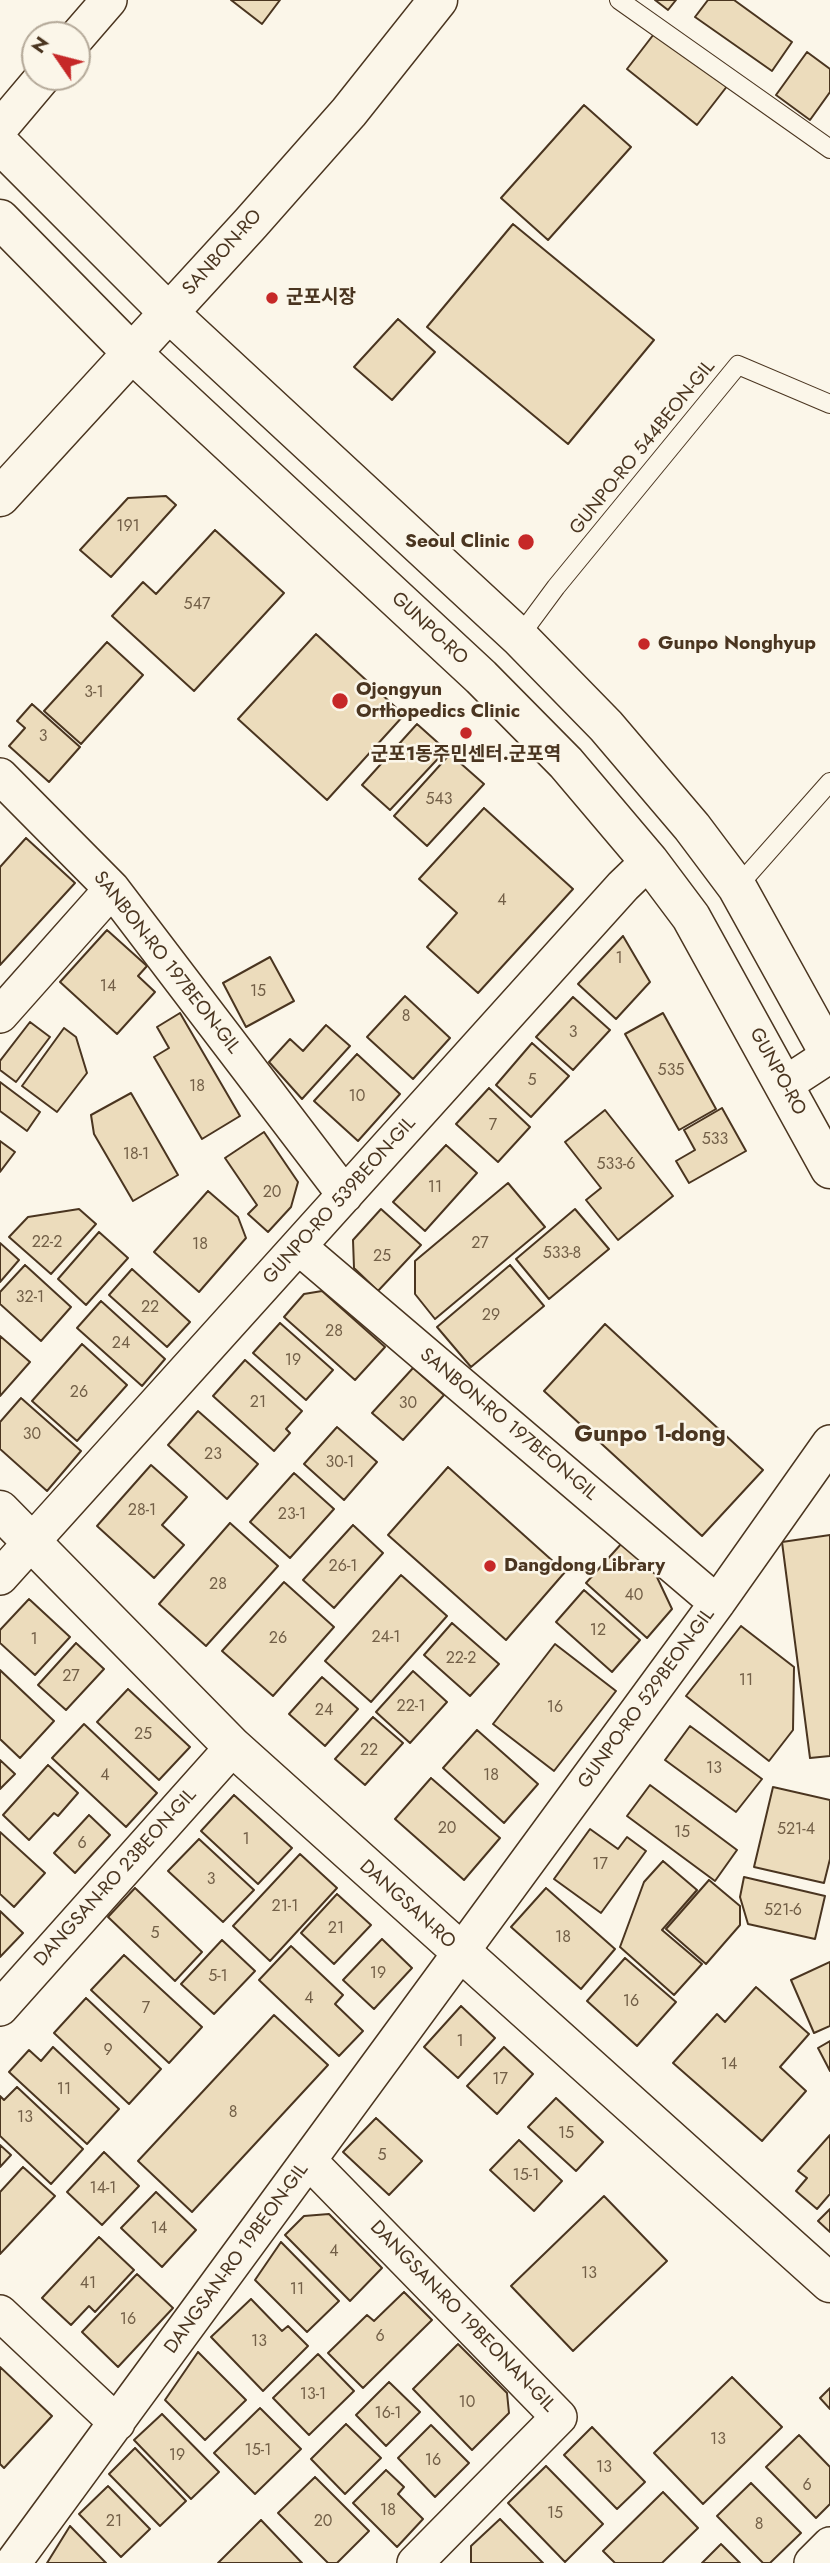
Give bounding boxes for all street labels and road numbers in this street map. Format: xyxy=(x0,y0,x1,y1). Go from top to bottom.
street label: SANBON-RO xyxy=(179,205,267,301)
street label: GUNPO-RO 544BEON-GIL xyxy=(566,356,720,540)
street label: GUNPO-RO xyxy=(386,588,472,670)
street label: SANBON-RO 197BEON-GIL xyxy=(88,867,244,1059)
street label: GUNPO-RO xyxy=(744,1024,810,1120)
street label: GUNPO-RO 539BEON-GIL xyxy=(259,1113,421,1289)
street label: SANBON-RO 197BEON-GIL xyxy=(415,1344,601,1506)
street label: GUNPO-RO 529BEON-GIL xyxy=(574,1604,720,1794)
street label: DANGSAN-RO 23BEON-GIL xyxy=(30,1784,202,1972)
street label: DANGSAN-RO xyxy=(354,1856,460,1954)
street label: DANGSAN-RO 19BEON-GIL xyxy=(160,2159,314,2359)
street label: DANGSAN-RO 19BEONAN-GIL xyxy=(365,2217,559,2417)

